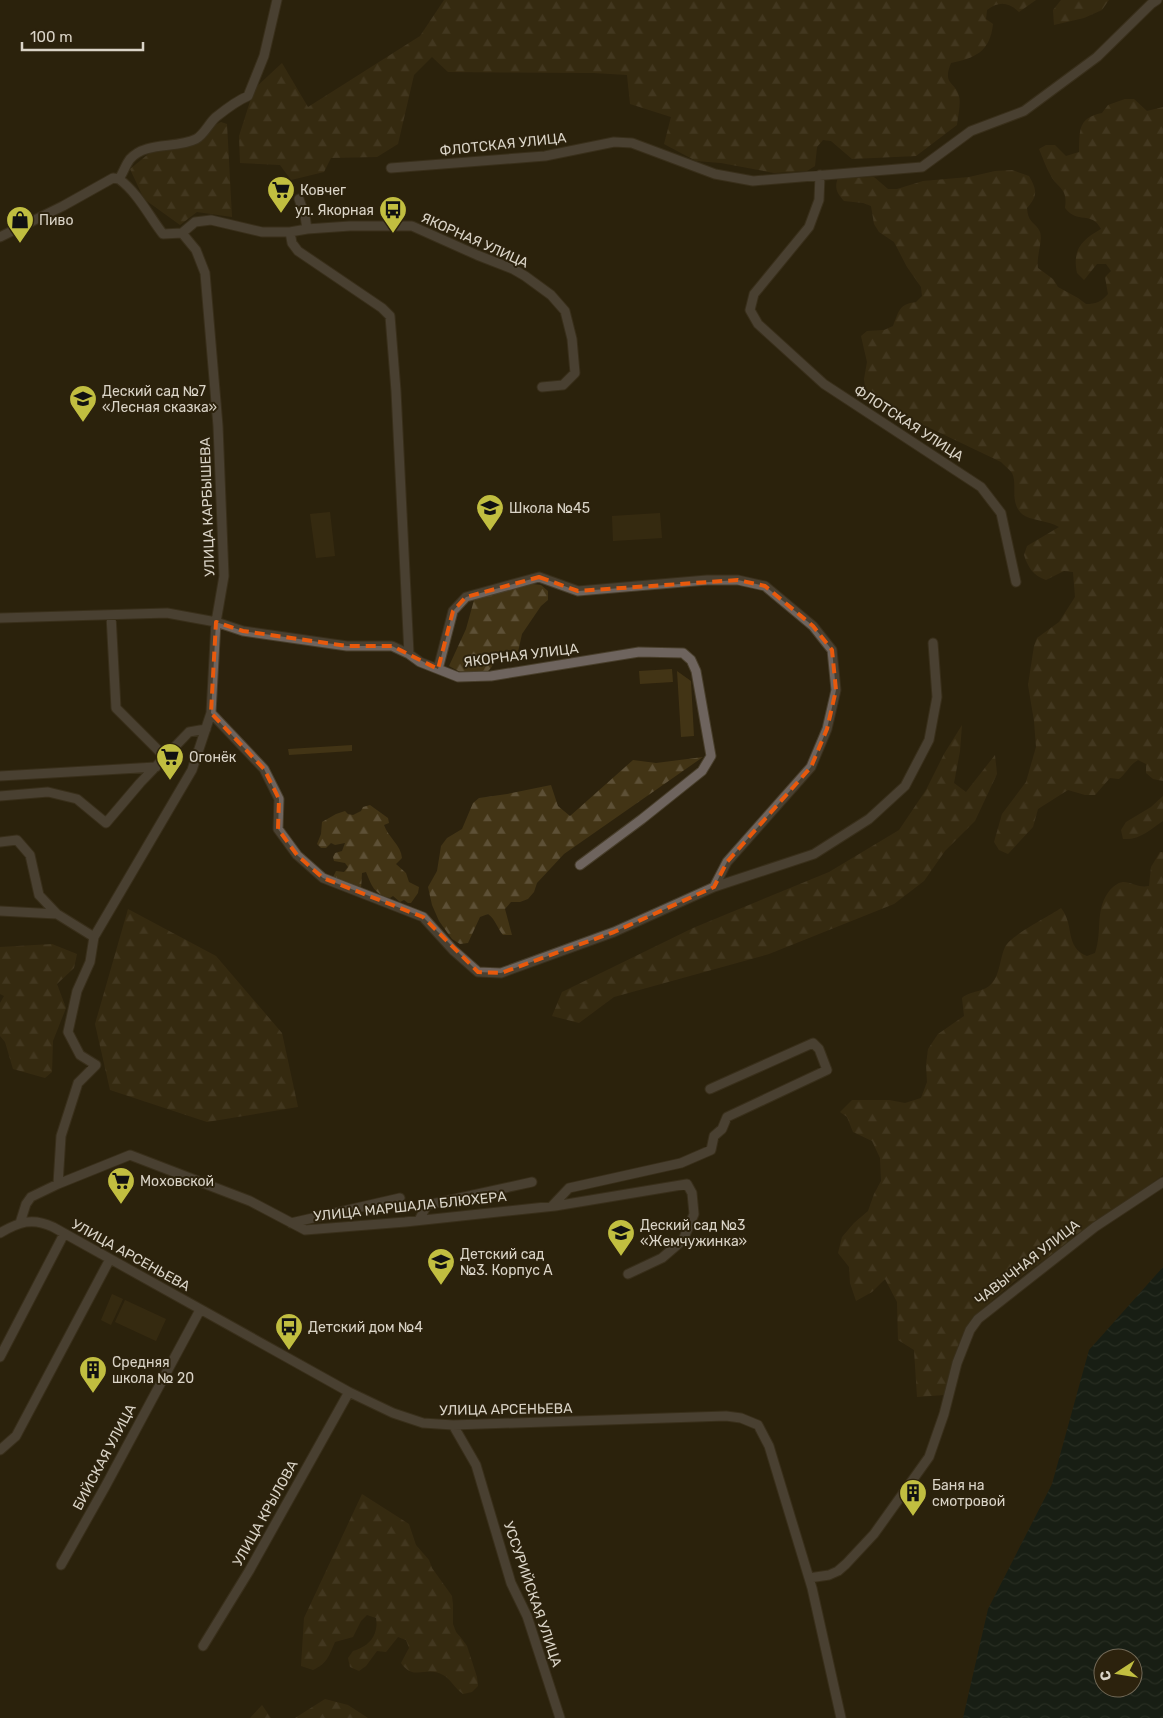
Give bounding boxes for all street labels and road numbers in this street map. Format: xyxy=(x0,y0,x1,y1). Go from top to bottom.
street label: ФЛОТСКАЯ УЛИЦА xyxy=(439,129,568,160)
street label: ЯКОРНАЯ УЛИЦА xyxy=(418,209,532,272)
street label: ФЛОТСКАЯ УЛИЦА xyxy=(851,382,967,466)
street label: УЛИЦА КАРБЫШЕВА xyxy=(197,436,218,577)
street label: ЯКОРНАЯ УЛИЦА xyxy=(462,640,580,671)
street label: УЛИЦА МАРШАЛА БЛЮХЕРА xyxy=(313,1188,508,1225)
street label: УЛИЦА АРСЕНЬЕВА xyxy=(68,1216,194,1295)
street label: ЧАВЫЧНАЯ УЛИЦА xyxy=(972,1216,1084,1309)
street label: БИЙСКАЯ УЛИЦА xyxy=(68,1400,140,1513)
street label: УЛИЦА АРСЕНЬЕВА xyxy=(439,1400,573,1419)
street label: УЛИЦА КРЫЛОВА xyxy=(229,1457,302,1569)
street label: УССУРИЙСКАЯ УЛИЦА xyxy=(500,1519,567,1670)

